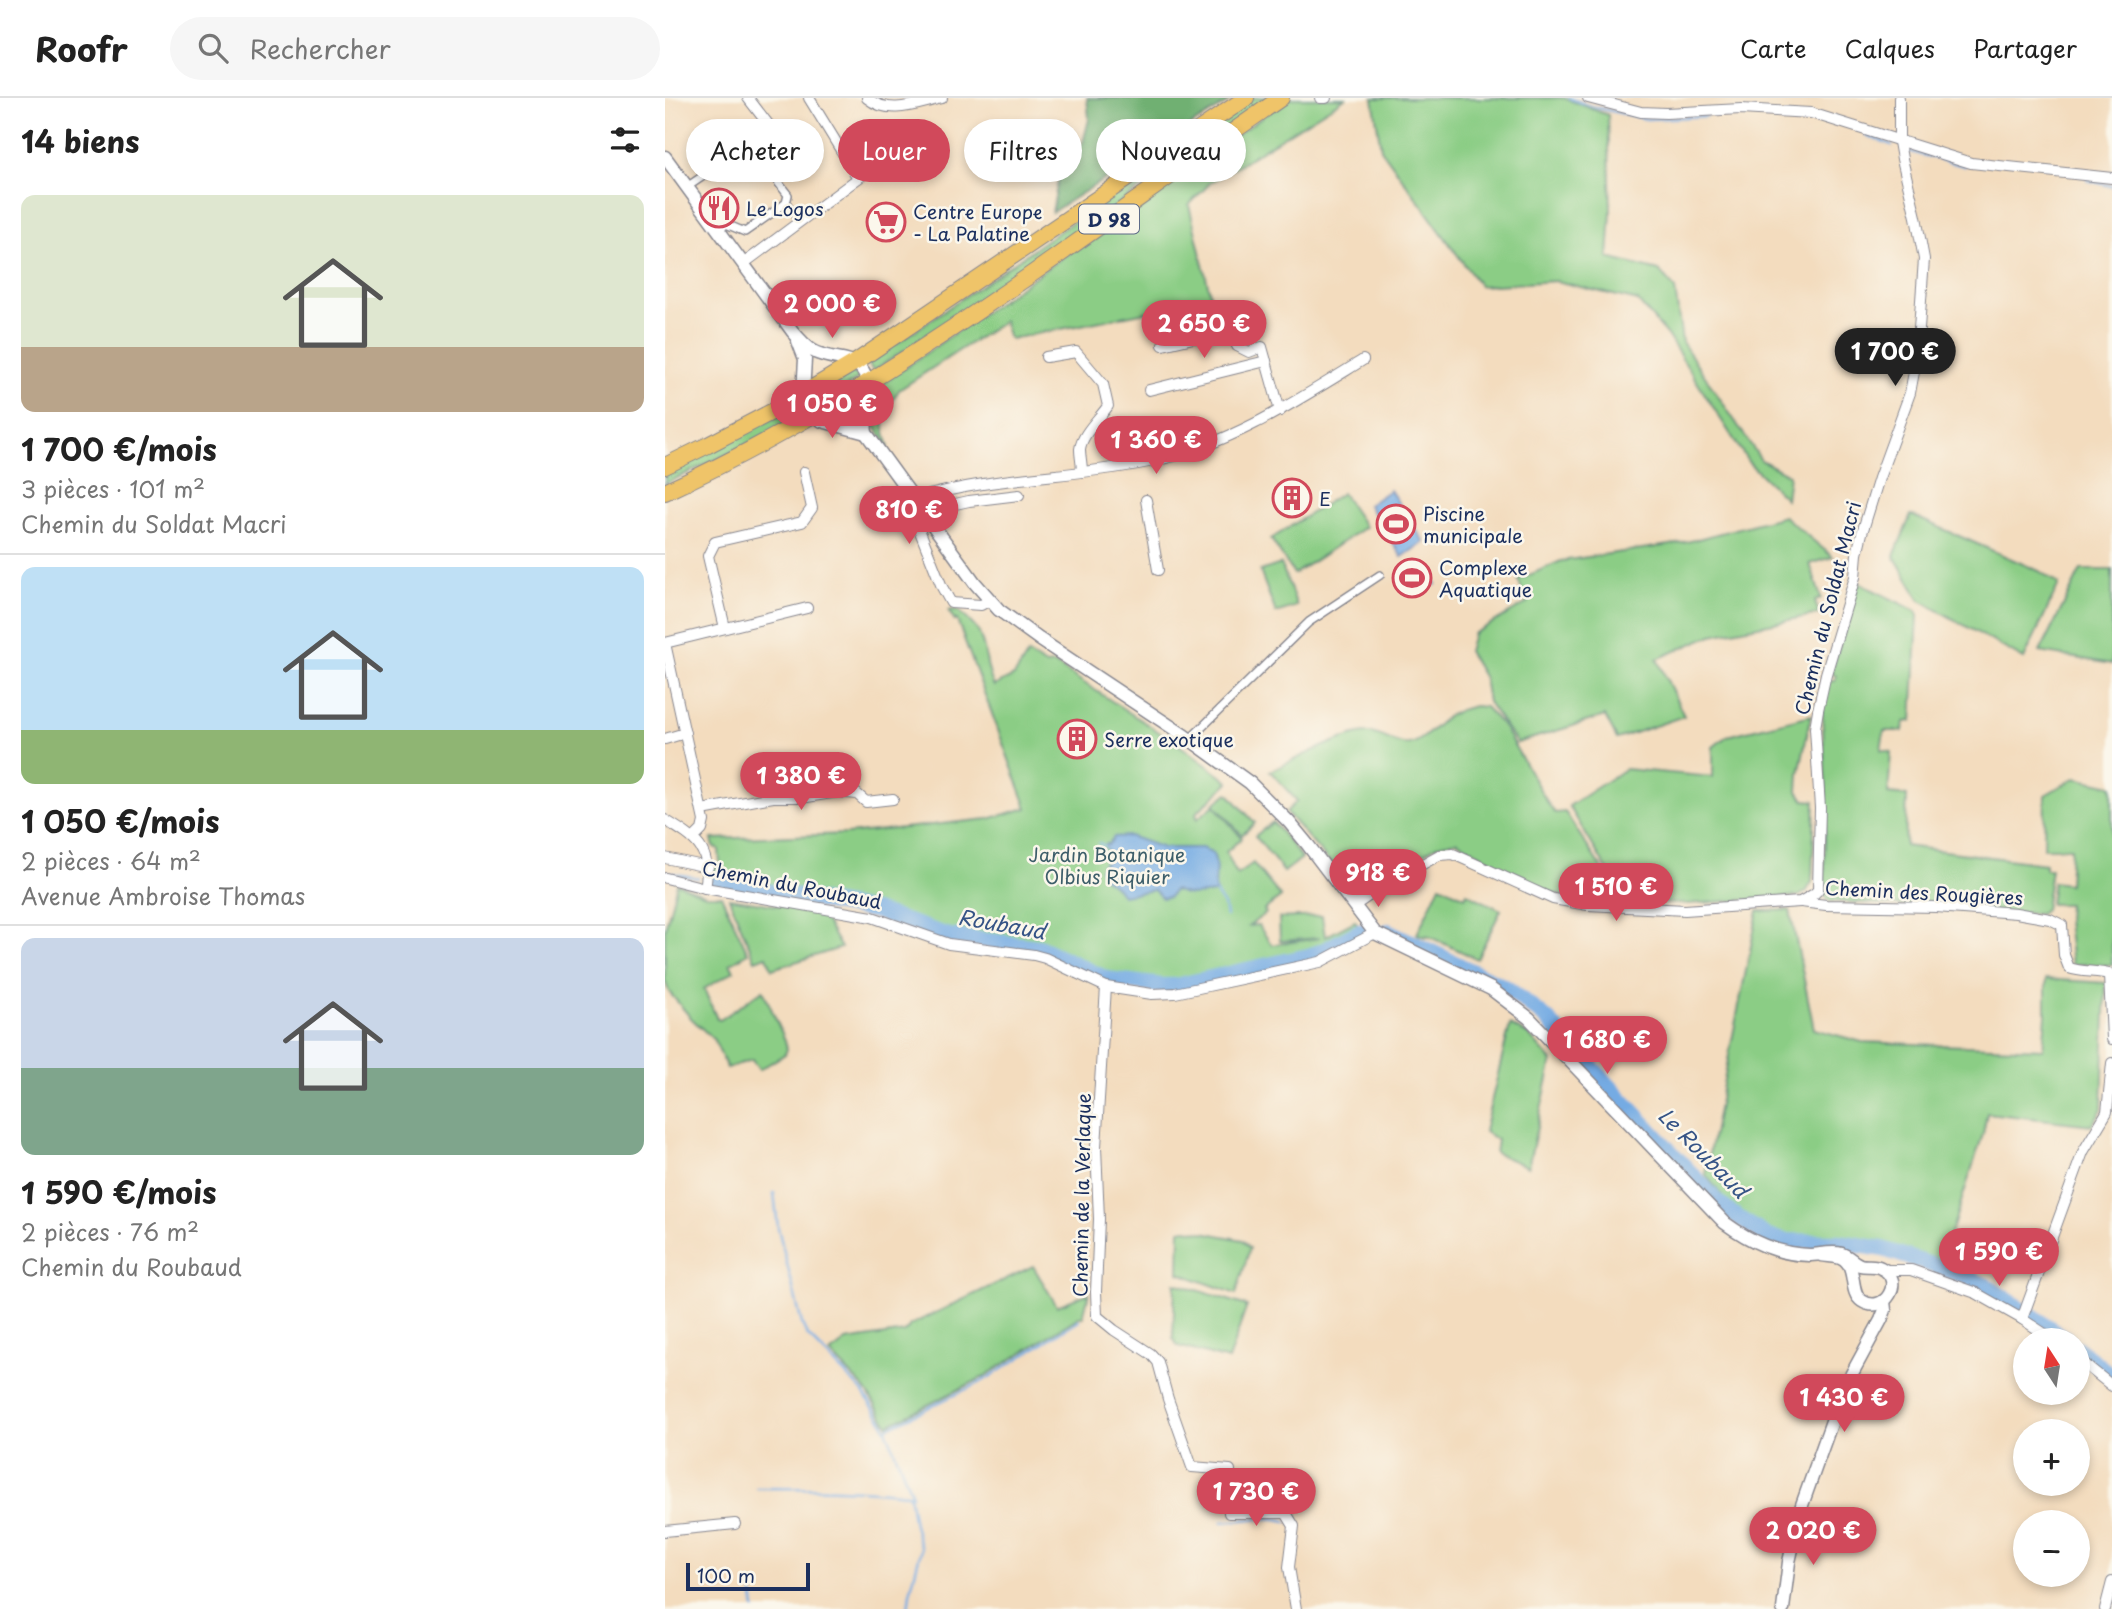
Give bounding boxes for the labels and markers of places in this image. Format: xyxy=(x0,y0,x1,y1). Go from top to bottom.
restaurant icon: Le Logos xyxy=(698,187,740,229)
place label: Le Logos xyxy=(746,194,824,222)
place label: Centre Europe - La Palatine xyxy=(913,197,1042,247)
supermarket icon: Centre Europe - La Palatine xyxy=(865,201,907,243)
pin: 2 000 € xyxy=(767,280,897,340)
pin: 2 650 € xyxy=(1139,300,1269,360)
pin: 1 700 € xyxy=(1830,328,1960,388)
pin: 1 050 € xyxy=(767,380,897,440)
pin: 1 360 € xyxy=(1091,416,1221,476)
building icon: E xyxy=(1271,477,1313,519)
place label: E xyxy=(1319,484,1331,512)
pin: 810 € xyxy=(860,486,958,546)
place label: Piscine municipale xyxy=(1423,499,1523,549)
sports icon: Piscine municipale xyxy=(1375,503,1417,545)
place label: Complexe Aquatique xyxy=(1439,553,1532,603)
sports icon: Complexe Aquatique xyxy=(1391,557,1433,599)
building icon: Serre exotique xyxy=(1056,718,1098,760)
place label: Serre exotique xyxy=(1104,725,1234,753)
pin: 1 380 € xyxy=(736,752,866,812)
pin: 918 € xyxy=(1329,850,1427,909)
pin: 1 510 € xyxy=(1551,864,1681,923)
pin: 1 680 € xyxy=(1542,1016,1672,1076)
pin: 1 590 € xyxy=(1934,1228,2064,1288)
pin: 1 430 € xyxy=(1779,1374,1909,1434)
pin: 1 730 € xyxy=(1191,1468,1321,1528)
pin: 2 020 € xyxy=(1748,1508,1878,1567)

